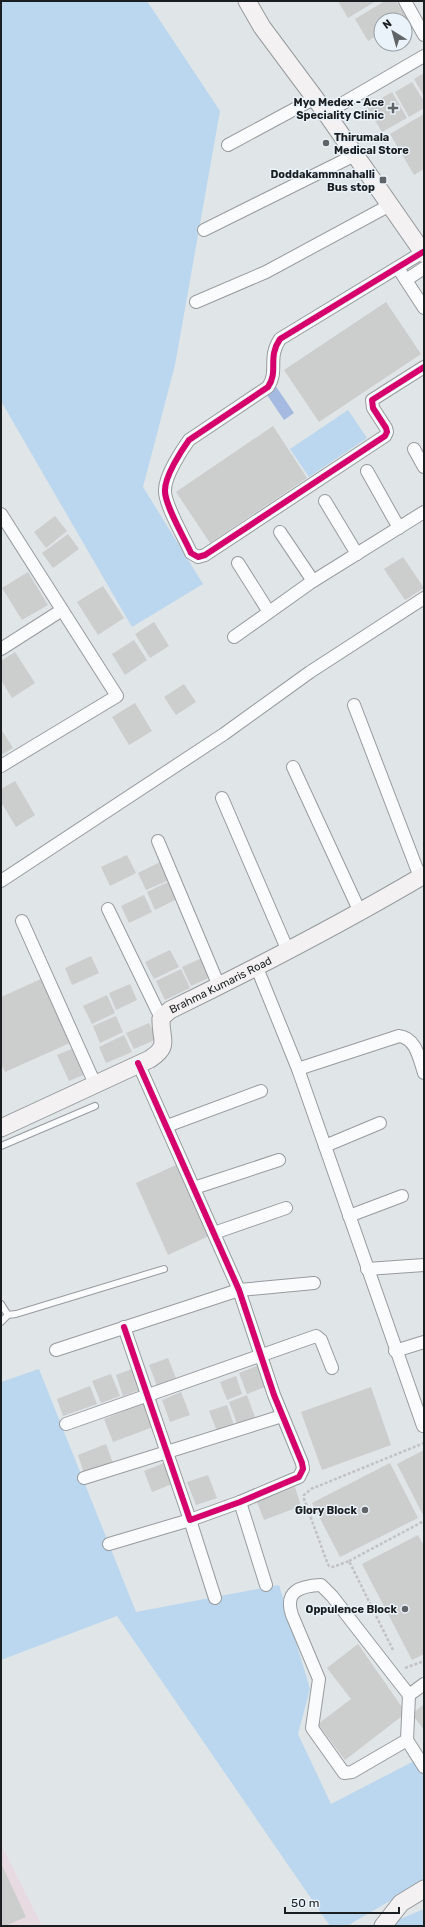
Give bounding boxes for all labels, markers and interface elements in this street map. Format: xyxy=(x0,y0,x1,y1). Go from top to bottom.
north arrow xyxy=(373,12,413,52)
text: N xyxy=(380,17,394,32)
place label: Myo Medex - Ace Speciality Clinic xyxy=(294,96,385,122)
marker: Myo Medex - Ace Speciality Clinic xyxy=(387,102,399,114)
place label: Thirumala Medical Store xyxy=(334,131,409,157)
marker: Thirumala Medical Store xyxy=(321,138,331,148)
place label: Doddakammnahalli Bus stop xyxy=(270,168,375,194)
marker: Doddakammnahalli Bus stop xyxy=(378,175,388,185)
street label: Brahma Kumaris Road xyxy=(167,954,274,1016)
place label: Glory Block xyxy=(295,1504,358,1517)
marker: Glory Block xyxy=(360,1505,370,1515)
place label: Oppulence Block xyxy=(306,1603,398,1616)
marker: Oppulence Block xyxy=(400,1604,410,1614)
scale bar xyxy=(285,1889,399,1915)
text: 50 m xyxy=(291,1896,319,1910)

